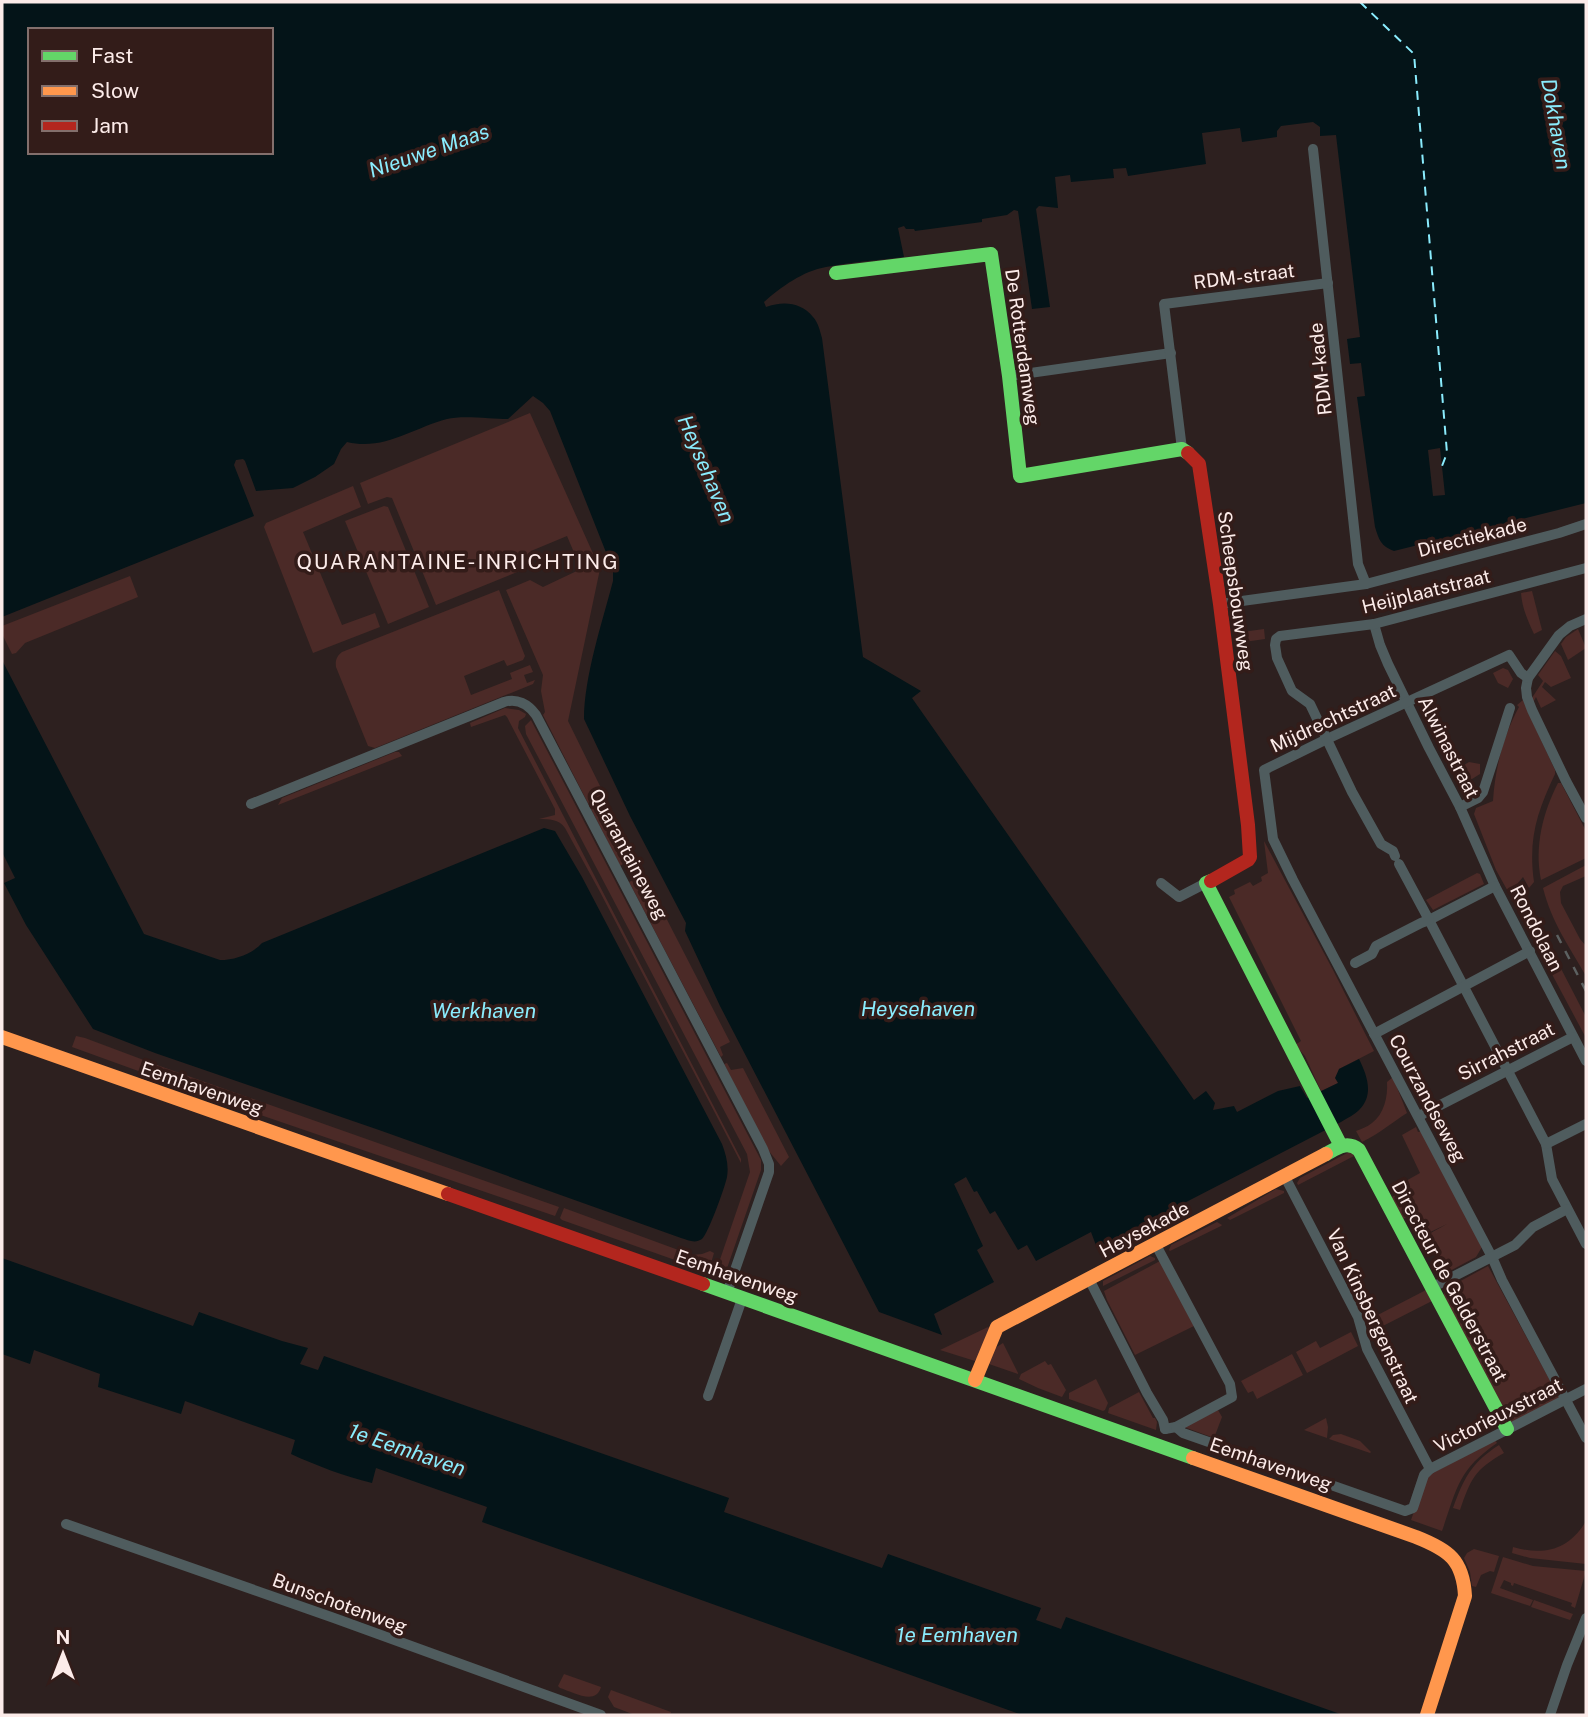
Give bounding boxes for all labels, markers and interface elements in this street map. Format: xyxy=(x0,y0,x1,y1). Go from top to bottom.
legend xyxy=(28,28,273,154)
text: Fast xyxy=(91,43,133,68)
water label: Dokhaven xyxy=(1536,76,1577,172)
text: Slow xyxy=(91,78,139,103)
text: Jam xyxy=(91,113,129,138)
water label: Nieuwe Maas xyxy=(365,118,492,183)
street label: RDM-straat xyxy=(1192,259,1296,293)
street label: De Rotterdamweg xyxy=(1001,267,1045,427)
street label: RDM-kade xyxy=(1304,322,1336,416)
water label: Heysehaven xyxy=(673,411,740,526)
street label: Scheepsbouwweg xyxy=(1214,509,1258,673)
street label: Directiekade xyxy=(1415,513,1529,561)
district label: QUARANTAINE-INRICHTING xyxy=(296,549,620,574)
street label: Heijplaatstraat xyxy=(1359,564,1493,618)
street label: Mijdrechtstraat xyxy=(1267,679,1399,757)
street label: Alwinastraat xyxy=(1414,692,1484,802)
street label: Quarantaineweg xyxy=(585,785,673,923)
street label: Rondolaan xyxy=(1506,881,1568,975)
water label: Heysehaven xyxy=(861,996,975,1021)
water label: Werkhaven xyxy=(432,998,536,1023)
street label: Sirrahstraat xyxy=(1454,1017,1558,1085)
street label: Courzandseweg xyxy=(1385,1030,1471,1166)
street label: Eemhavenweg xyxy=(138,1057,266,1119)
street label: Directeur de Gelderstraat xyxy=(1388,1177,1512,1385)
street label: Heysekade xyxy=(1095,1196,1193,1262)
street label: Van Kinsbergenstraat xyxy=(1323,1225,1423,1407)
street label: Eemhavenweg xyxy=(673,1245,801,1307)
street label: Victorieuxstraat xyxy=(1430,1373,1566,1457)
water label: 1e Eemhaven xyxy=(346,1418,469,1481)
street label: Eemhavenweg xyxy=(1207,1433,1335,1495)
street label: Bunschotenweg xyxy=(270,1568,410,1638)
north arrow xyxy=(28,1619,98,1689)
water label: 1e Eemhaven xyxy=(896,1622,1018,1647)
text: N xyxy=(56,1626,70,1648)

